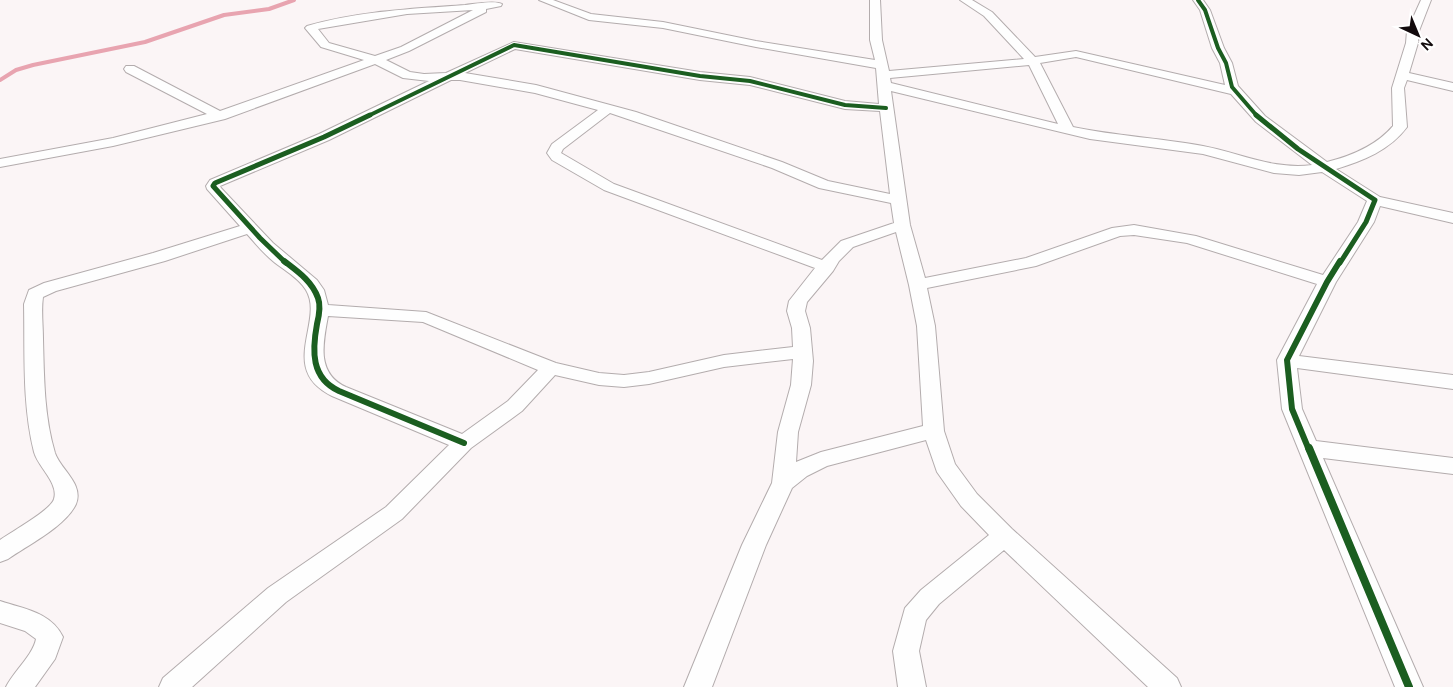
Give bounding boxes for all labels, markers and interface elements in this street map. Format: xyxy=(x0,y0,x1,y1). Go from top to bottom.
north arrow xyxy=(1393,10,1443,60)
text: N xyxy=(1417,34,1437,54)

